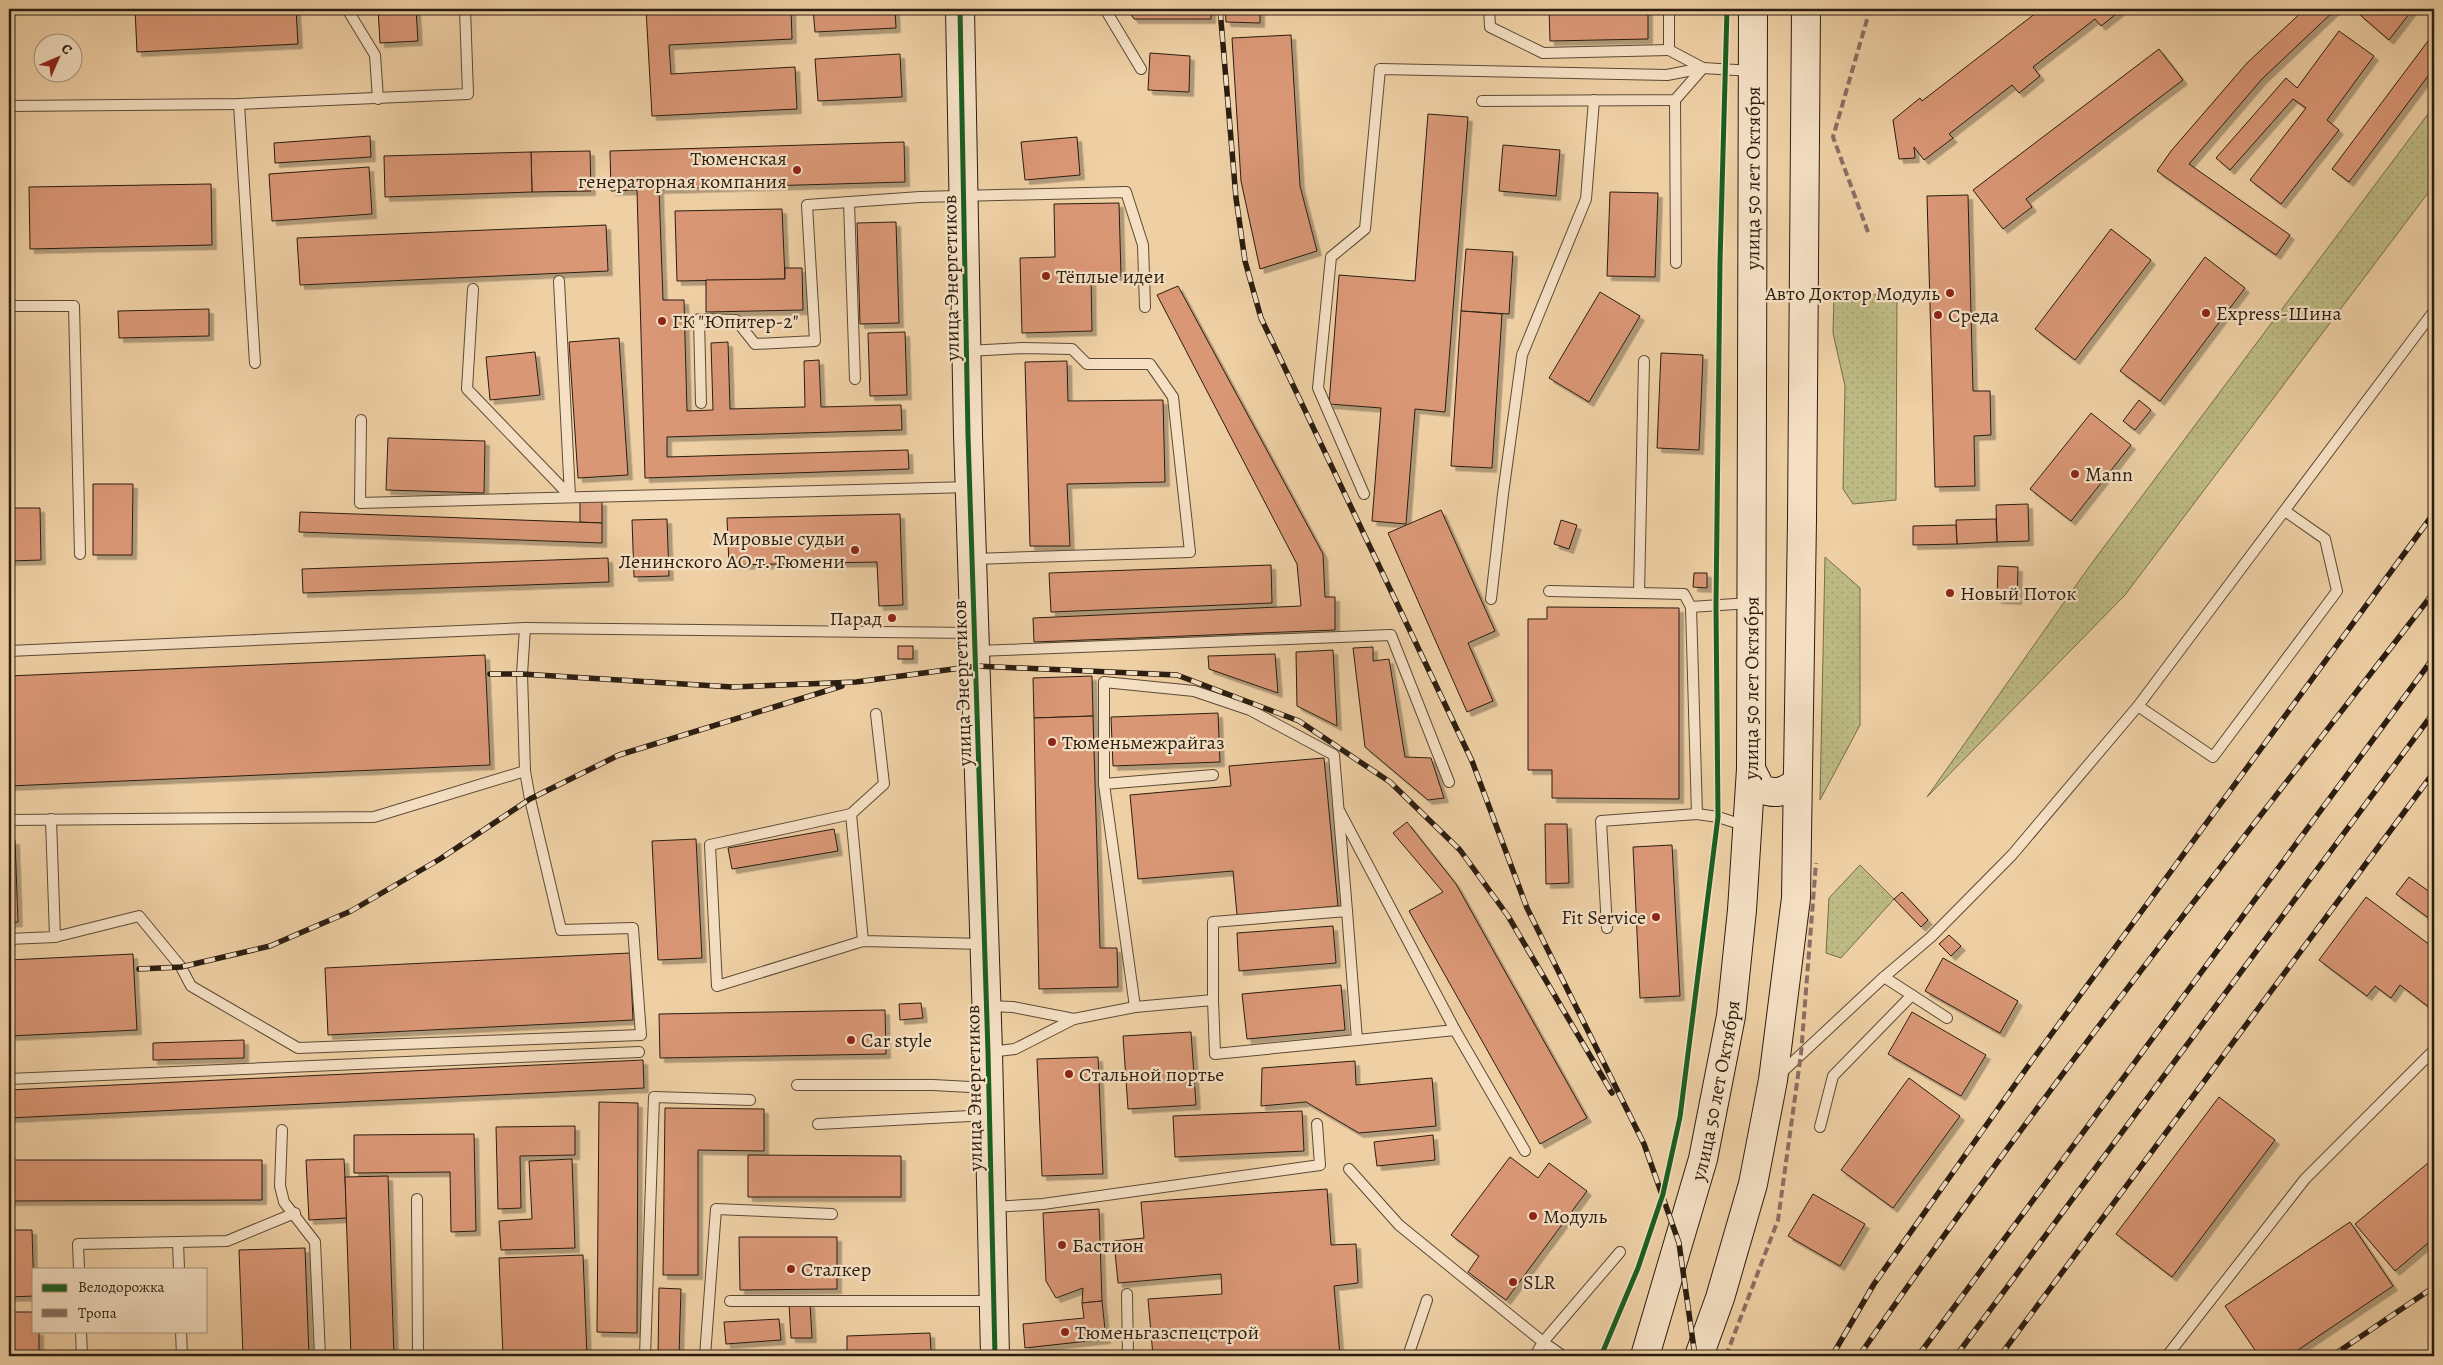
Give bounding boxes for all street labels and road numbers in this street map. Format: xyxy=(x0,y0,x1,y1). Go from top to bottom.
street label: улица 50 лет Октября xyxy=(1739,86,1766,271)
street label: улица Энергетиков xyxy=(936,195,966,362)
street label: улица 50 лет Октября xyxy=(1737,596,1765,781)
street label: улица Энергетиков xyxy=(946,599,978,768)
street label: улица 50 лет Октября xyxy=(1684,999,1746,1185)
street label: улица Энергетиков xyxy=(959,1005,989,1172)

